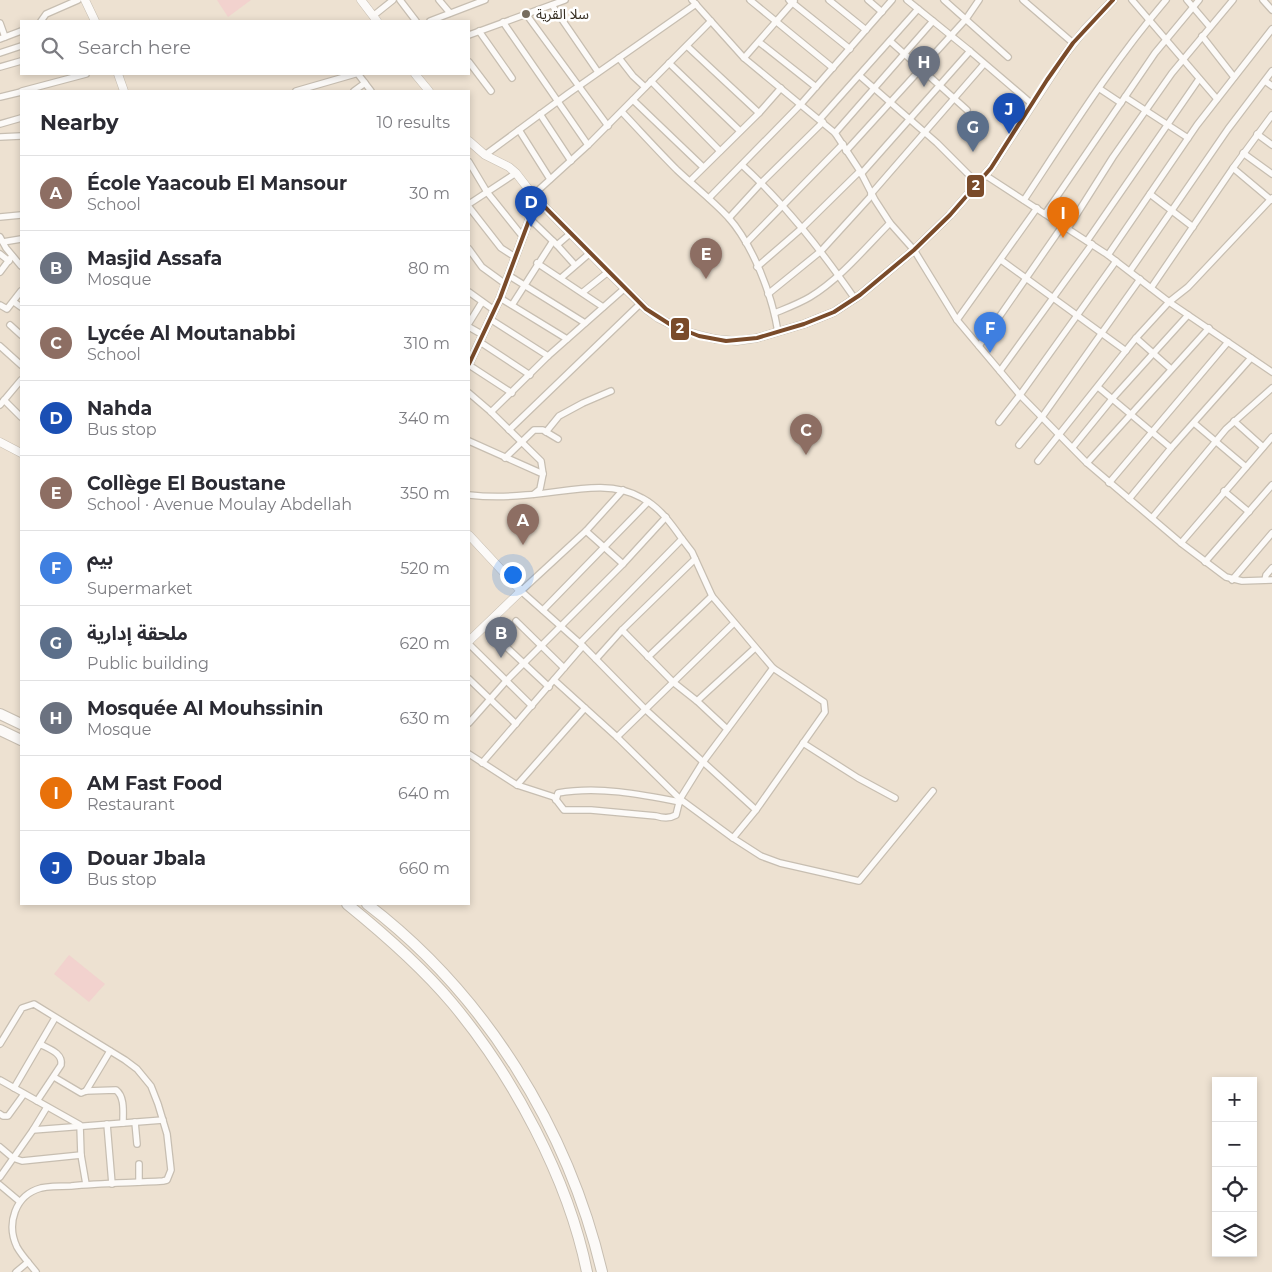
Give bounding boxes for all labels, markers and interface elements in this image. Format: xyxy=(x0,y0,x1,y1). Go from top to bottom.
place label: سلا القرية xyxy=(536,5,589,23)
marker: سلا القرية xyxy=(520,8,532,20)
search box xyxy=(20,20,470,75)
icon: search xyxy=(38,34,66,62)
text: Search here xyxy=(78,36,191,59)
pin: H xyxy=(908,46,940,87)
pin: J xyxy=(993,93,1025,134)
text: Nearby xyxy=(40,110,119,135)
pin: G xyxy=(957,111,989,152)
text: 10 results xyxy=(377,113,450,132)
text: École Yaacoub El Mansour xyxy=(87,172,347,195)
line badge: 2 xyxy=(966,174,985,198)
text: 2 xyxy=(972,176,980,194)
text: A xyxy=(50,184,62,203)
text: 30 m xyxy=(409,184,450,203)
pin: D xyxy=(515,186,547,227)
text: School xyxy=(87,195,141,214)
pin: I xyxy=(1047,197,1079,238)
pin: E xyxy=(690,238,722,279)
text: Masjid Assafa xyxy=(87,247,222,270)
text: B xyxy=(50,259,62,278)
text: 80 m xyxy=(408,259,450,278)
text: Mosque xyxy=(87,270,151,289)
pin: F xyxy=(974,312,1006,353)
line badge: 2 xyxy=(670,317,690,341)
text: 2 xyxy=(676,319,684,337)
text: Lycée Al Moutanabbi xyxy=(87,322,296,345)
text: C xyxy=(50,334,62,353)
text: 310 m xyxy=(403,334,450,353)
text: School xyxy=(87,345,141,364)
text: Nahda xyxy=(87,397,152,420)
text: D xyxy=(49,409,63,428)
text: 340 m xyxy=(399,409,450,428)
pin: C xyxy=(790,414,822,455)
text: Bus stop xyxy=(87,420,157,439)
text: Collège El Boustane xyxy=(87,472,286,495)
text: E xyxy=(51,484,61,503)
text: 350 m xyxy=(400,484,450,503)
text: School · Avenue Moulay Abdellah xyxy=(87,495,352,514)
pin: A xyxy=(507,504,539,545)
text: بيم xyxy=(87,547,113,570)
text: F xyxy=(51,559,61,578)
text: 520 m xyxy=(400,559,450,578)
your location xyxy=(500,562,526,588)
text: Supermarket xyxy=(87,579,193,598)
pin: B xyxy=(485,617,517,658)
text: ملحقة إدارية xyxy=(87,622,188,645)
text: G xyxy=(50,634,62,653)
text: 620 m xyxy=(399,634,450,653)
text: Public building xyxy=(87,654,209,673)
text: Mosquée Al Mouhssinin xyxy=(87,697,324,720)
text: H xyxy=(50,709,62,728)
text: 630 m xyxy=(399,709,450,728)
text: Mosque xyxy=(87,720,151,739)
text: AM Fast Food xyxy=(87,772,222,795)
text: I xyxy=(53,784,59,803)
text: 640 m xyxy=(398,784,450,803)
text: Restaurant xyxy=(87,795,175,814)
text: Douar Jbala xyxy=(87,847,206,870)
text: J xyxy=(52,859,60,878)
text: 660 m xyxy=(399,859,450,878)
text: Bus stop xyxy=(87,870,157,889)
map controls xyxy=(1212,1077,1257,1257)
button: + xyxy=(1212,1077,1257,1122)
button: − xyxy=(1212,1122,1257,1167)
button: locate xyxy=(1212,1167,1257,1212)
button: layers xyxy=(1212,1212,1257,1257)

